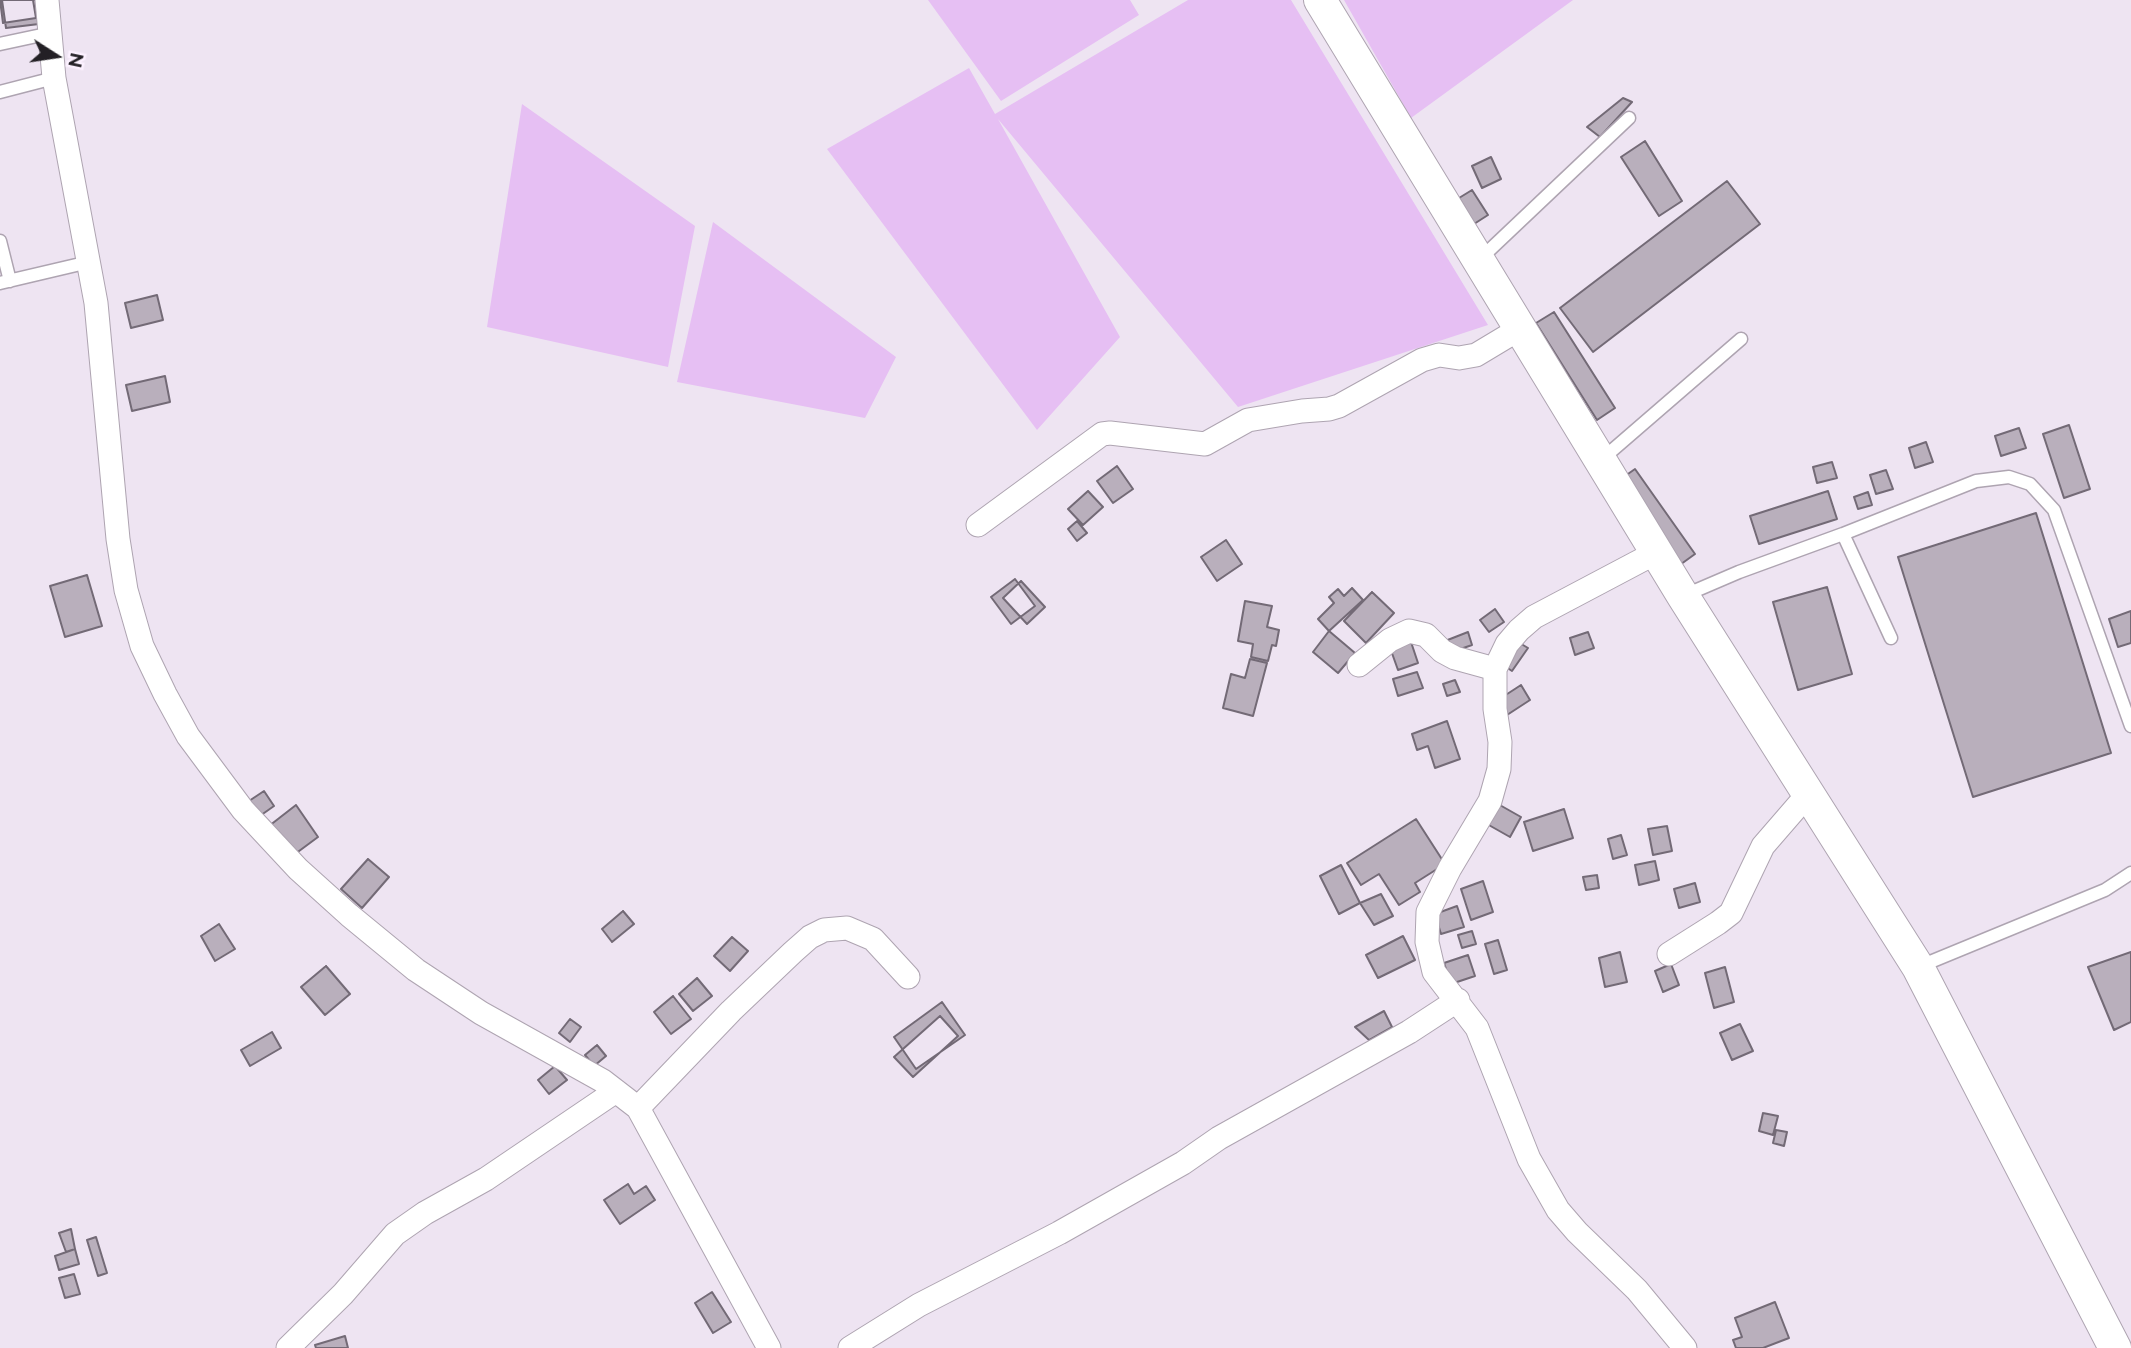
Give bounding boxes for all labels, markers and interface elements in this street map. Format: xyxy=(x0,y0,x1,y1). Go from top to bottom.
north arrow xyxy=(21,21,91,91)
text: N xyxy=(64,51,89,70)

